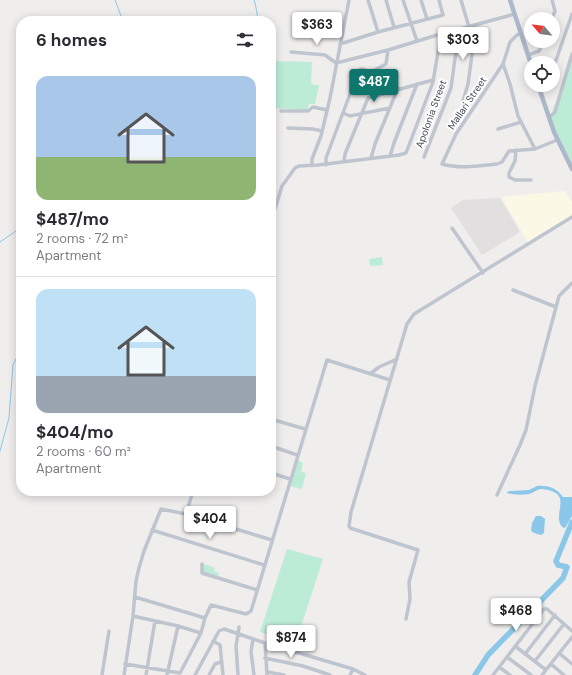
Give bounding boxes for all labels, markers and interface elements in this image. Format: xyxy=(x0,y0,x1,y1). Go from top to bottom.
pin: $363 xyxy=(293,12,341,46)
north arrow xyxy=(524,12,560,48)
map controls xyxy=(524,12,560,92)
text: $363 xyxy=(301,16,333,33)
pin: $303 xyxy=(439,27,487,61)
text: 6 homes xyxy=(36,29,107,51)
icon: filters xyxy=(234,29,256,51)
text: $303 xyxy=(447,31,479,48)
button: locate xyxy=(524,56,560,92)
pin: $487 xyxy=(350,69,398,103)
text: $487 xyxy=(358,73,390,90)
street label: Mallari Street xyxy=(445,74,489,132)
street label: Apolonia Street xyxy=(413,78,449,150)
icon: home xyxy=(110,102,182,174)
text: $487/mo xyxy=(36,208,109,230)
text: 2 rooms · 72 m² xyxy=(36,230,128,247)
text: Apartment xyxy=(36,247,101,264)
icon: home xyxy=(110,315,182,387)
text: $404/mo xyxy=(36,421,114,443)
text: 2 rooms · 60 m² xyxy=(36,443,131,460)
text: Apartment xyxy=(36,460,101,477)
pin: $404 xyxy=(186,506,234,540)
text: $404 xyxy=(193,510,227,527)
pin: $468 xyxy=(492,598,540,632)
text: $468 xyxy=(500,602,532,619)
pin: $874 xyxy=(267,625,315,659)
text: $874 xyxy=(276,629,306,646)

